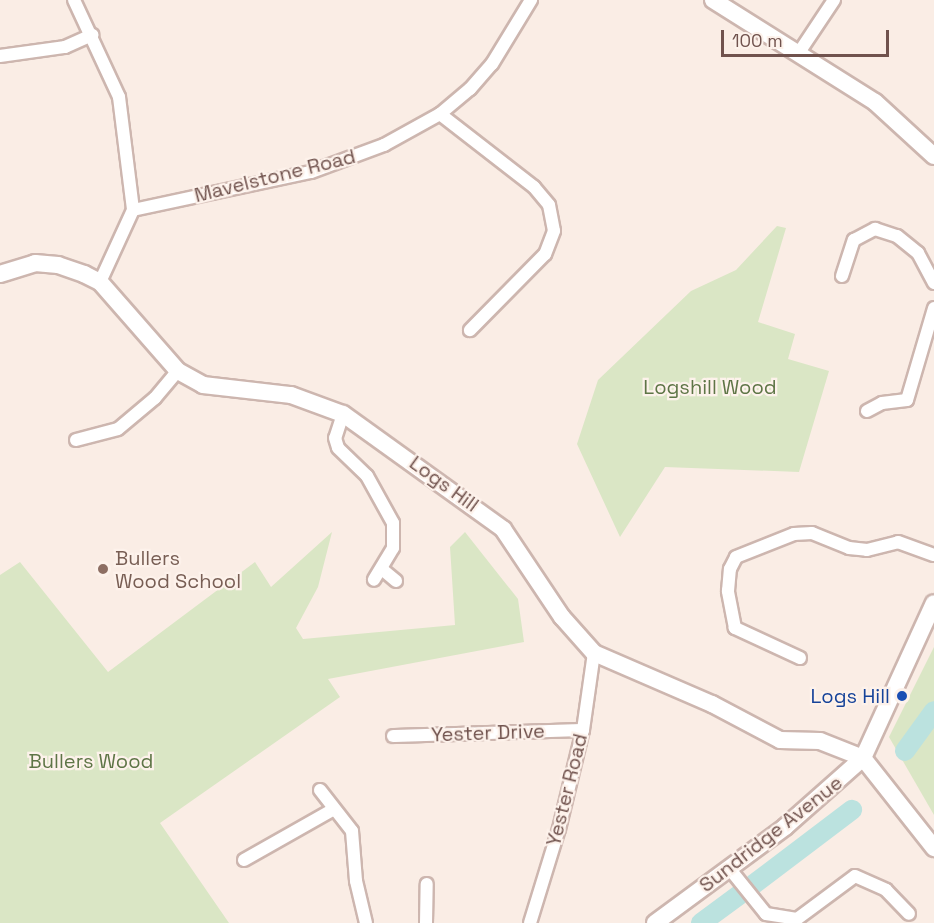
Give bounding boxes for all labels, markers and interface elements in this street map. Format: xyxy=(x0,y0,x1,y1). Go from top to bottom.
scale bar xyxy=(724,18,892,56)
text: 100 m xyxy=(732,29,783,52)
street label: Mavelstone Road xyxy=(192,144,358,208)
park label: Logshill Wood xyxy=(643,375,777,399)
street label: Logs Hill xyxy=(405,451,483,517)
place label: Bullers Wood School xyxy=(115,546,241,593)
marker: Bullers Wood School xyxy=(96,562,110,576)
place label: Logs Hill xyxy=(810,684,890,708)
marker: Logs Hill xyxy=(895,689,909,703)
street label: Yester Drive xyxy=(431,719,545,747)
street label: Yester Road xyxy=(541,731,593,849)
park label: Bullers Wood xyxy=(29,749,153,773)
street label: Sundridge Avenue xyxy=(694,771,848,897)

